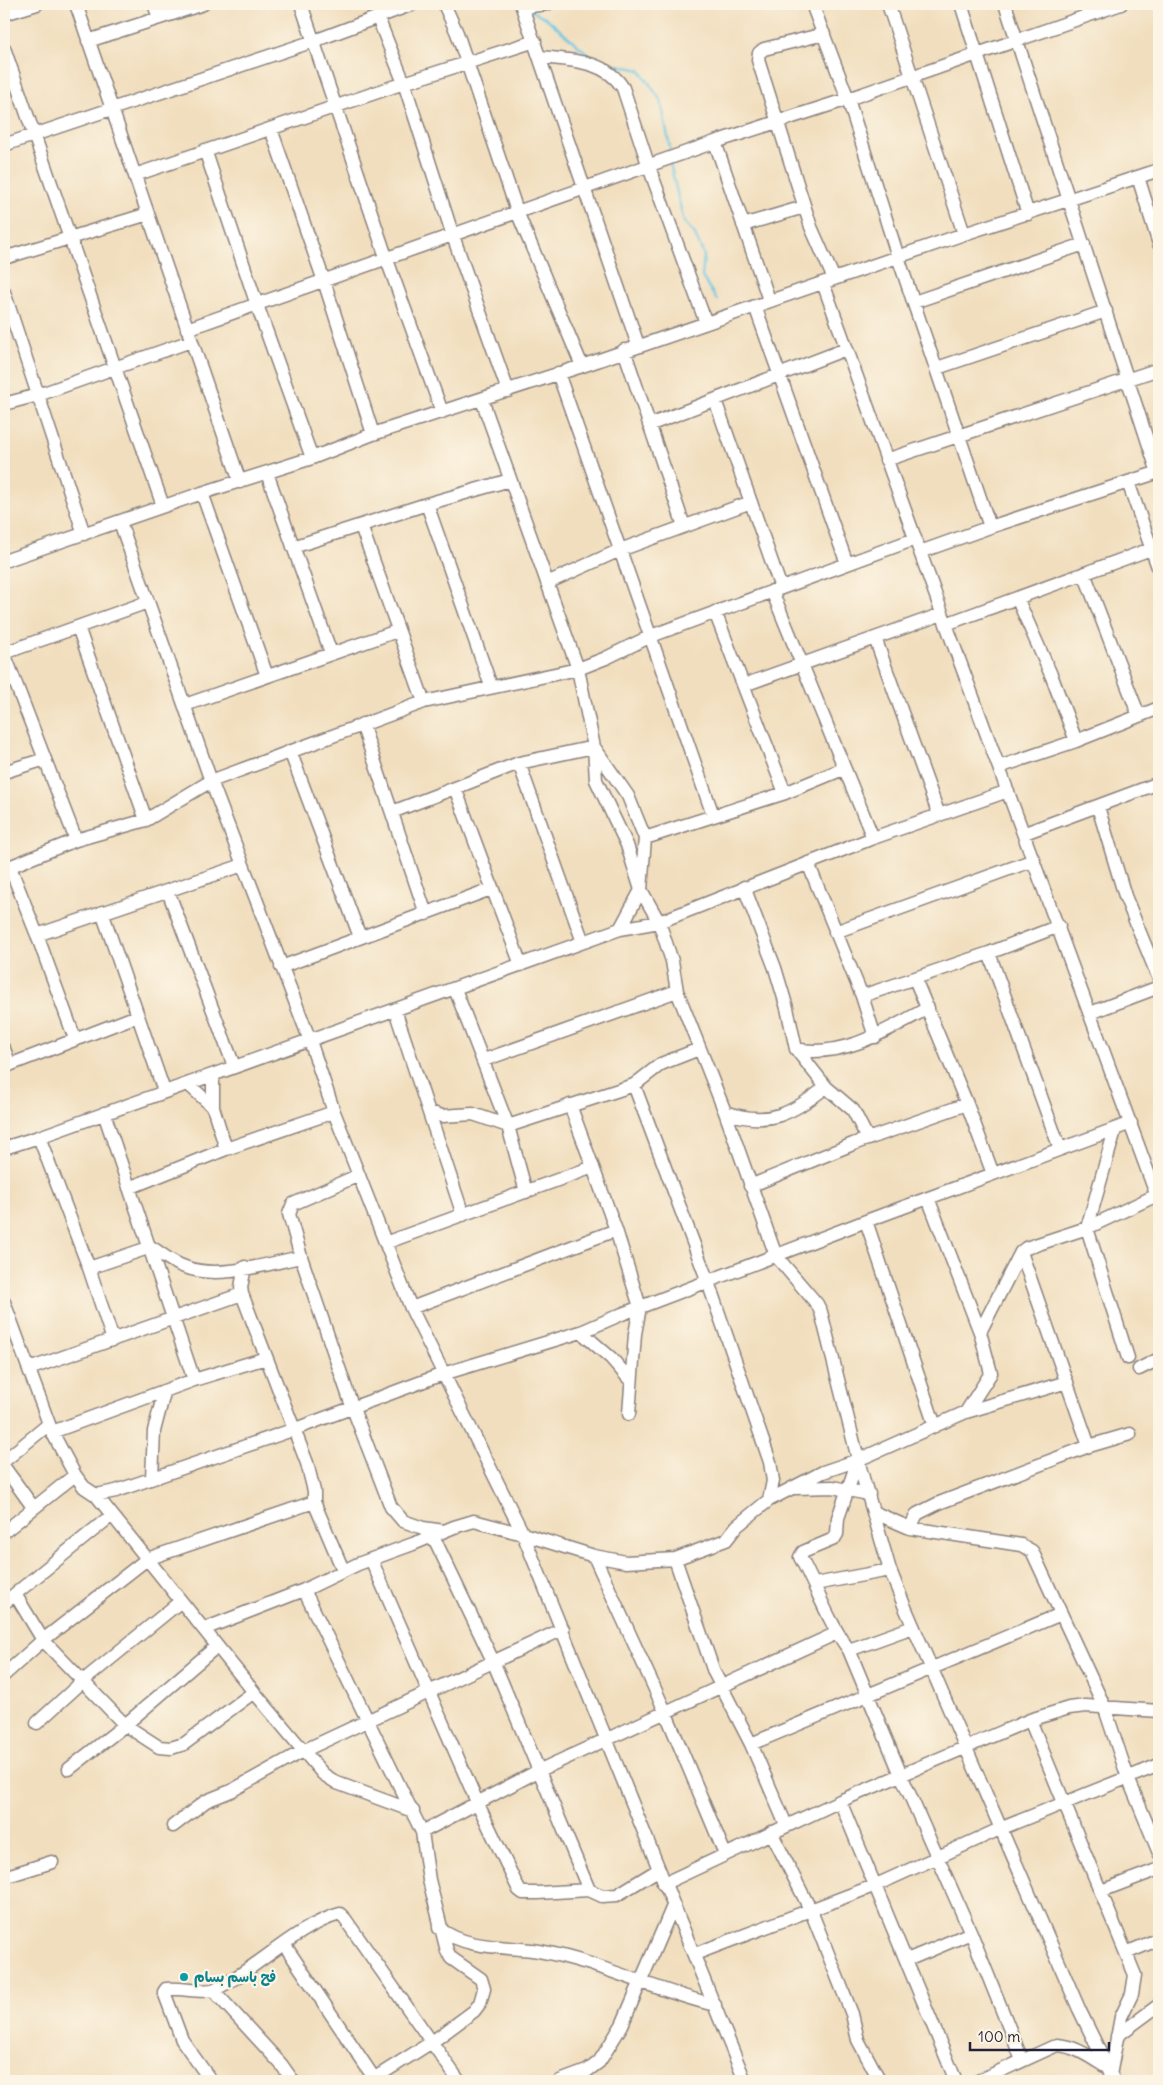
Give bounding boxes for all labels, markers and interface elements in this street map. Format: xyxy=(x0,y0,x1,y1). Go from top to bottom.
place label: فح باسم بسام xyxy=(194,1968,276,1988)
marker: فح باسم بسام xyxy=(178,1971,190,1983)
scale bar xyxy=(970,2020,1109,2052)
text: 100 m xyxy=(978,2027,1020,2046)

